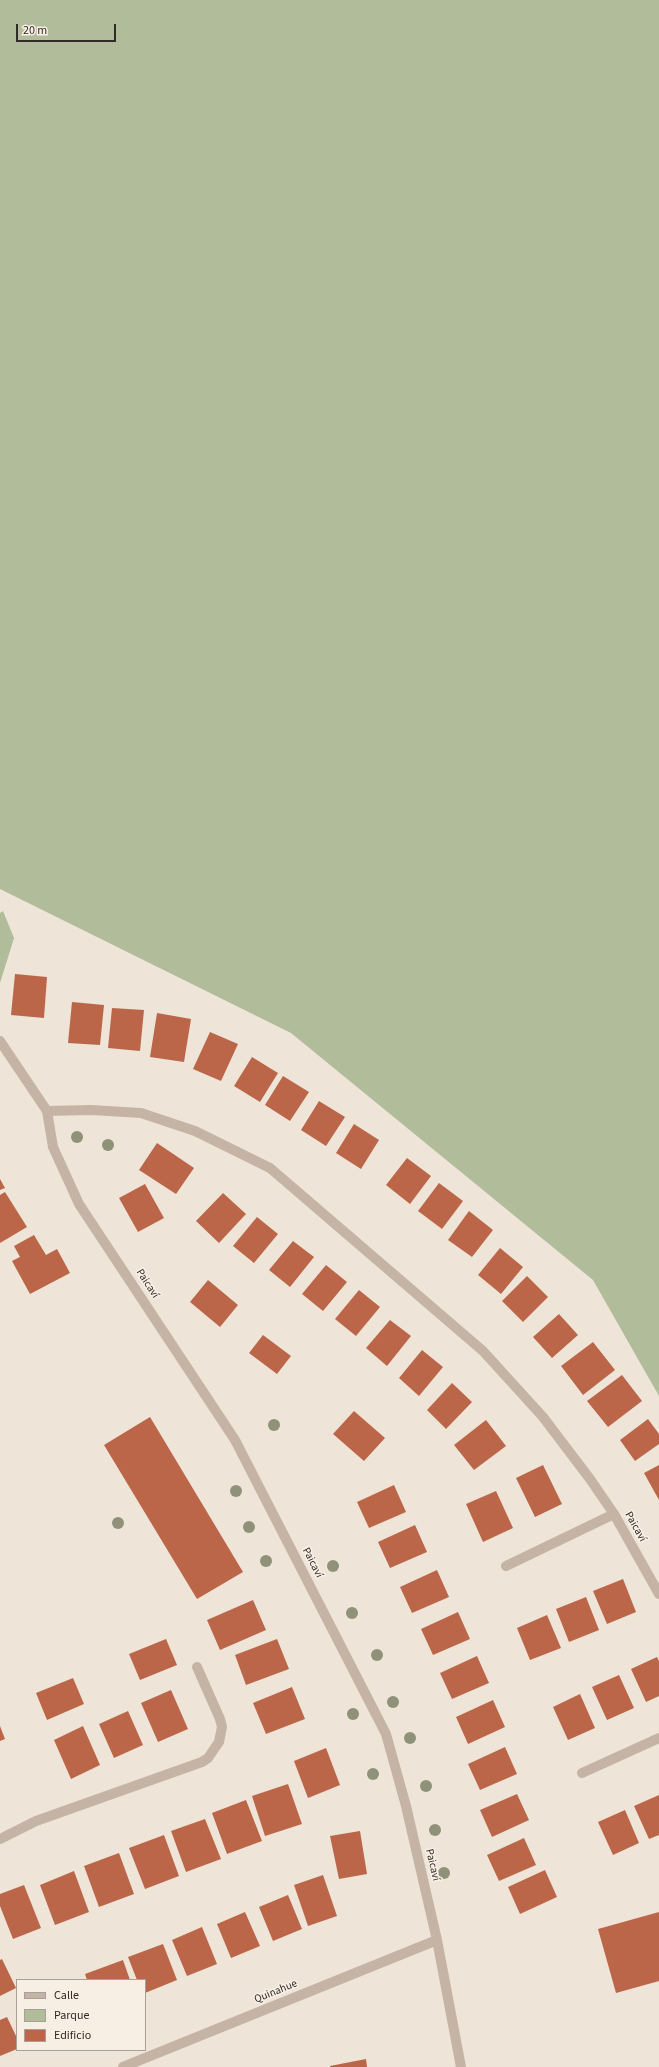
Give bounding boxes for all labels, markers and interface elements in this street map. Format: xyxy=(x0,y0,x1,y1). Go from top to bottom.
scale bar xyxy=(18,16,118,42)
text: 20 m xyxy=(23,22,47,39)
street label: Paicaví xyxy=(133,1267,161,1301)
street label: Paicaví xyxy=(621,1510,649,1544)
street label: Paicaví xyxy=(299,1546,325,1580)
street label: Paicaví xyxy=(422,1848,442,1882)
street label: Quinahue xyxy=(253,1977,299,2007)
legend xyxy=(16,1979,146,2051)
text: Calle xyxy=(54,1987,79,2004)
text: Parque xyxy=(54,2007,90,2024)
text: Edificio xyxy=(54,2027,91,2044)

